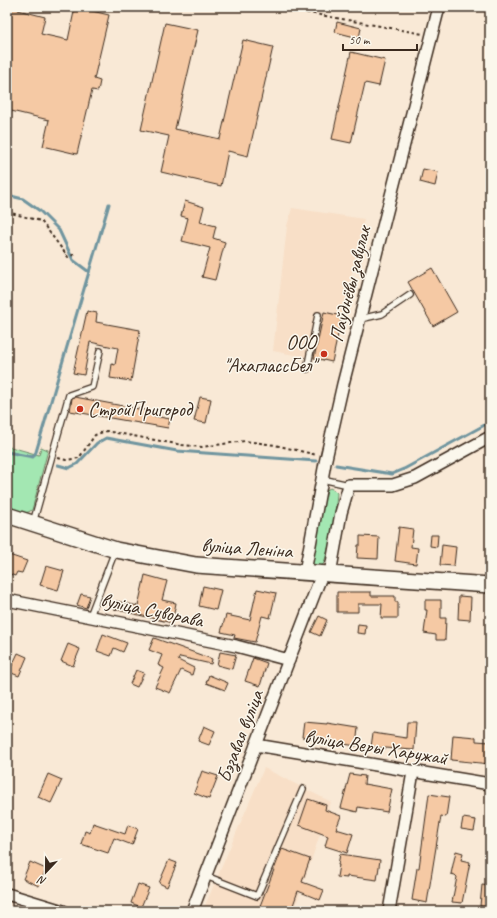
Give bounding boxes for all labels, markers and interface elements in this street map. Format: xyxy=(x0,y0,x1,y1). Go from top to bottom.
scale bar xyxy=(343,26,417,52)
text: 50 m xyxy=(349,32,371,48)
street label: Паўднёвы завулак xyxy=(324,222,378,345)
place label: ООО "АхаглассБел" xyxy=(223,330,320,378)
marker: ООО "АхаглассБел" xyxy=(319,349,329,359)
place label: СтройПригород xyxy=(88,397,194,422)
marker: СтройПригород xyxy=(75,404,85,414)
street label: вуліца Леніна xyxy=(201,532,295,564)
street label: вуліца Суворава xyxy=(99,587,207,633)
street label: Бэзавая вуліца xyxy=(211,685,270,786)
street label: вуліца Веры Харужай xyxy=(303,723,451,771)
north arrow xyxy=(26,852,66,892)
text: N xyxy=(34,873,48,889)

